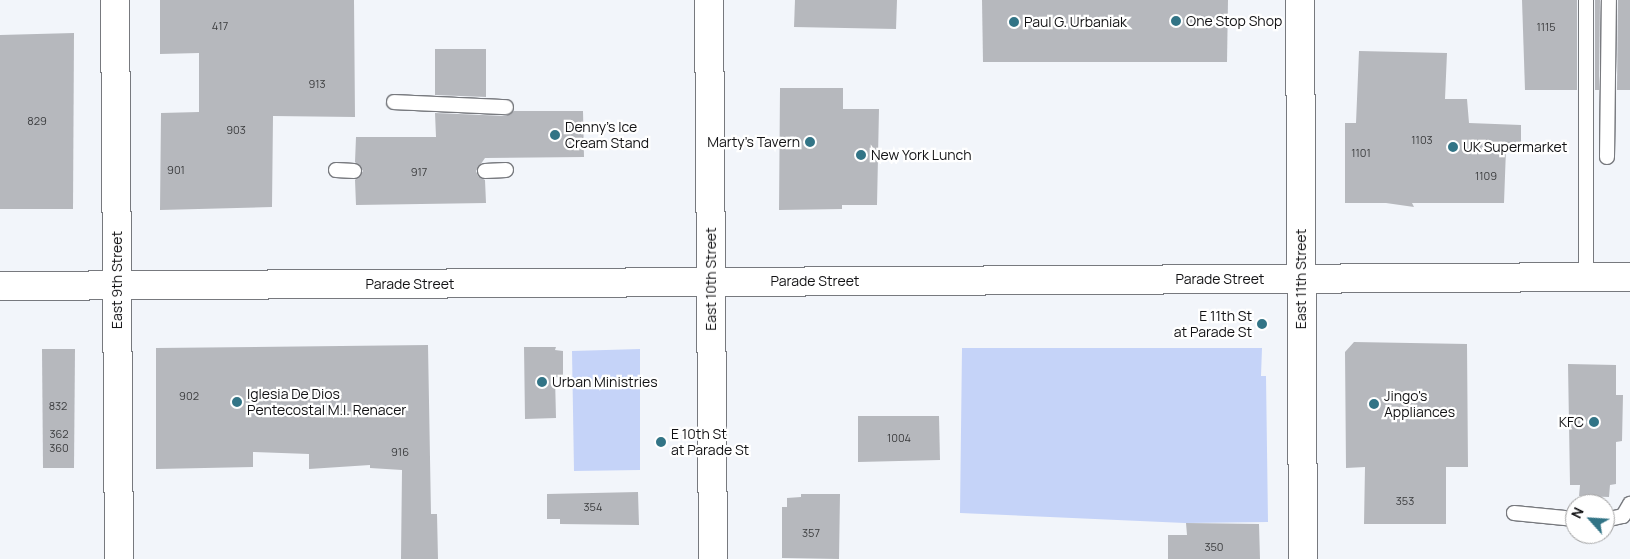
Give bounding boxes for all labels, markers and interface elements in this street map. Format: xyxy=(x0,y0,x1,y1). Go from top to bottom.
place label: One Stop Shop xyxy=(1186,13,1282,29)
place label: Paul G. Urbaniak xyxy=(1024,14,1127,30)
marker: One Stop Shop xyxy=(1170,15,1182,27)
marker: Paul G. Urbaniak xyxy=(1008,16,1020,28)
house number: 417 xyxy=(212,19,228,33)
house number: 1115 xyxy=(1536,20,1556,34)
house number: 913 xyxy=(308,77,326,91)
house number: 829 xyxy=(27,114,47,128)
place label: Denny's Ice Cream Stand xyxy=(565,119,649,152)
house number: 903 xyxy=(226,123,246,137)
marker: Denny's Ice Cream Stand xyxy=(549,129,561,141)
house number: 1103 xyxy=(1411,133,1433,147)
place label: Marty's Tavern xyxy=(707,134,800,150)
marker: Marty's Tavern xyxy=(804,136,816,148)
place label: UK Supermarket xyxy=(1463,139,1568,155)
marker: UK Supermarket xyxy=(1447,141,1459,153)
house number: 1101 xyxy=(1351,146,1371,160)
place label: New York Lunch xyxy=(871,147,972,163)
marker: New York Lunch xyxy=(855,149,867,161)
house number: 901 xyxy=(167,163,185,177)
house number: 917 xyxy=(411,165,427,179)
house number: 1109 xyxy=(1475,169,1497,183)
street label: East 10th Street xyxy=(703,227,719,331)
street label: East 11th Street xyxy=(1293,229,1309,329)
street label: East 9th Street xyxy=(109,231,125,329)
street label: Parade Street xyxy=(1176,271,1264,287)
street label: Parade Street xyxy=(771,273,859,289)
street label: Parade Street xyxy=(366,276,454,292)
place label: E 11th St at Parade St xyxy=(1174,308,1252,341)
marker: E 11th St at Parade St xyxy=(1256,318,1268,330)
place label: Urban Ministries xyxy=(552,374,657,390)
marker: Urban Ministries xyxy=(536,376,548,388)
place label: Iglesia De Dios Pentecostal M.I. Renacer xyxy=(247,386,406,418)
place label: Jingo's Appliances xyxy=(1384,388,1455,421)
house number: 902 xyxy=(179,389,199,403)
marker: Iglesia De Dios Pentecostal M.I. Renacer xyxy=(231,396,243,408)
marker: Jingo's Appliances xyxy=(1368,398,1380,410)
house number: 832 xyxy=(49,399,67,413)
place label: KFC xyxy=(1559,414,1584,430)
marker: KFC xyxy=(1588,416,1600,428)
place label: E 10th St at Parade St xyxy=(671,426,749,458)
house number: 362 xyxy=(49,427,69,441)
house number: 1004 xyxy=(887,431,911,445)
marker: E 10th St at Parade St xyxy=(655,436,667,448)
house number: 360 xyxy=(49,441,69,455)
house number: 916 xyxy=(391,445,409,459)
house number: 353 xyxy=(1396,494,1414,508)
north arrow xyxy=(1565,494,1615,544)
house number: 354 xyxy=(584,500,602,514)
text: N xyxy=(1566,504,1588,521)
house number: 357 xyxy=(802,526,820,540)
house number: 350 xyxy=(1204,540,1224,554)

